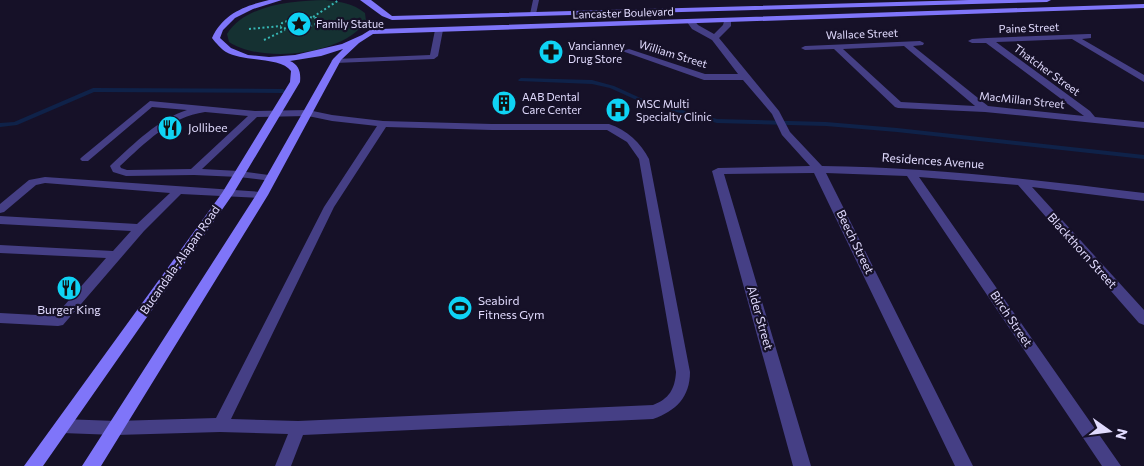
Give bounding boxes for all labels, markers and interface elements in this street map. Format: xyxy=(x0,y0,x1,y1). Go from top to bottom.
street label: Lancaster Boulevard xyxy=(572,4,674,21)
place icon: Family Statue xyxy=(286,11,312,37)
place label: Family Statue xyxy=(316,17,384,30)
street label: Paine Street xyxy=(998,20,1060,35)
street label: Wallace Street xyxy=(826,26,899,41)
street label: William Street xyxy=(637,37,709,70)
pharmacy icon: Vancianney Drug Store xyxy=(538,39,564,65)
place label: Vancianney Drug Store xyxy=(568,39,625,65)
street label: Thatcher Street xyxy=(1012,41,1083,98)
street label: MacMillan Street xyxy=(979,89,1066,111)
building icon: AAB Dental Care Center xyxy=(491,90,517,116)
place label: AAB Dental Care Center xyxy=(522,90,582,116)
hospital icon: MSC Multi Specialty Clinic xyxy=(605,97,631,123)
place label: MSC Multi Specialty Clinic xyxy=(636,97,712,123)
restaurant icon: Jollibee xyxy=(157,115,183,141)
place label: Jollibee xyxy=(188,120,228,135)
street label: Residences Avenue xyxy=(881,149,985,171)
street label: Bucandala-Alapan Road xyxy=(136,202,222,316)
street label: Beech Street xyxy=(834,207,877,276)
street label: Blackthorn Street xyxy=(1045,210,1120,291)
restaurant icon: Burger King xyxy=(56,275,82,301)
street label: Alder Street xyxy=(745,284,777,351)
street label: Birch Street xyxy=(988,288,1036,349)
place label: Seabird Fitness Gym xyxy=(478,293,545,321)
sports icon: Seabird Fitness Gym xyxy=(447,295,473,321)
place label: Burger King xyxy=(37,302,101,316)
north arrow xyxy=(1084,406,1134,456)
text: N xyxy=(1113,427,1132,441)

